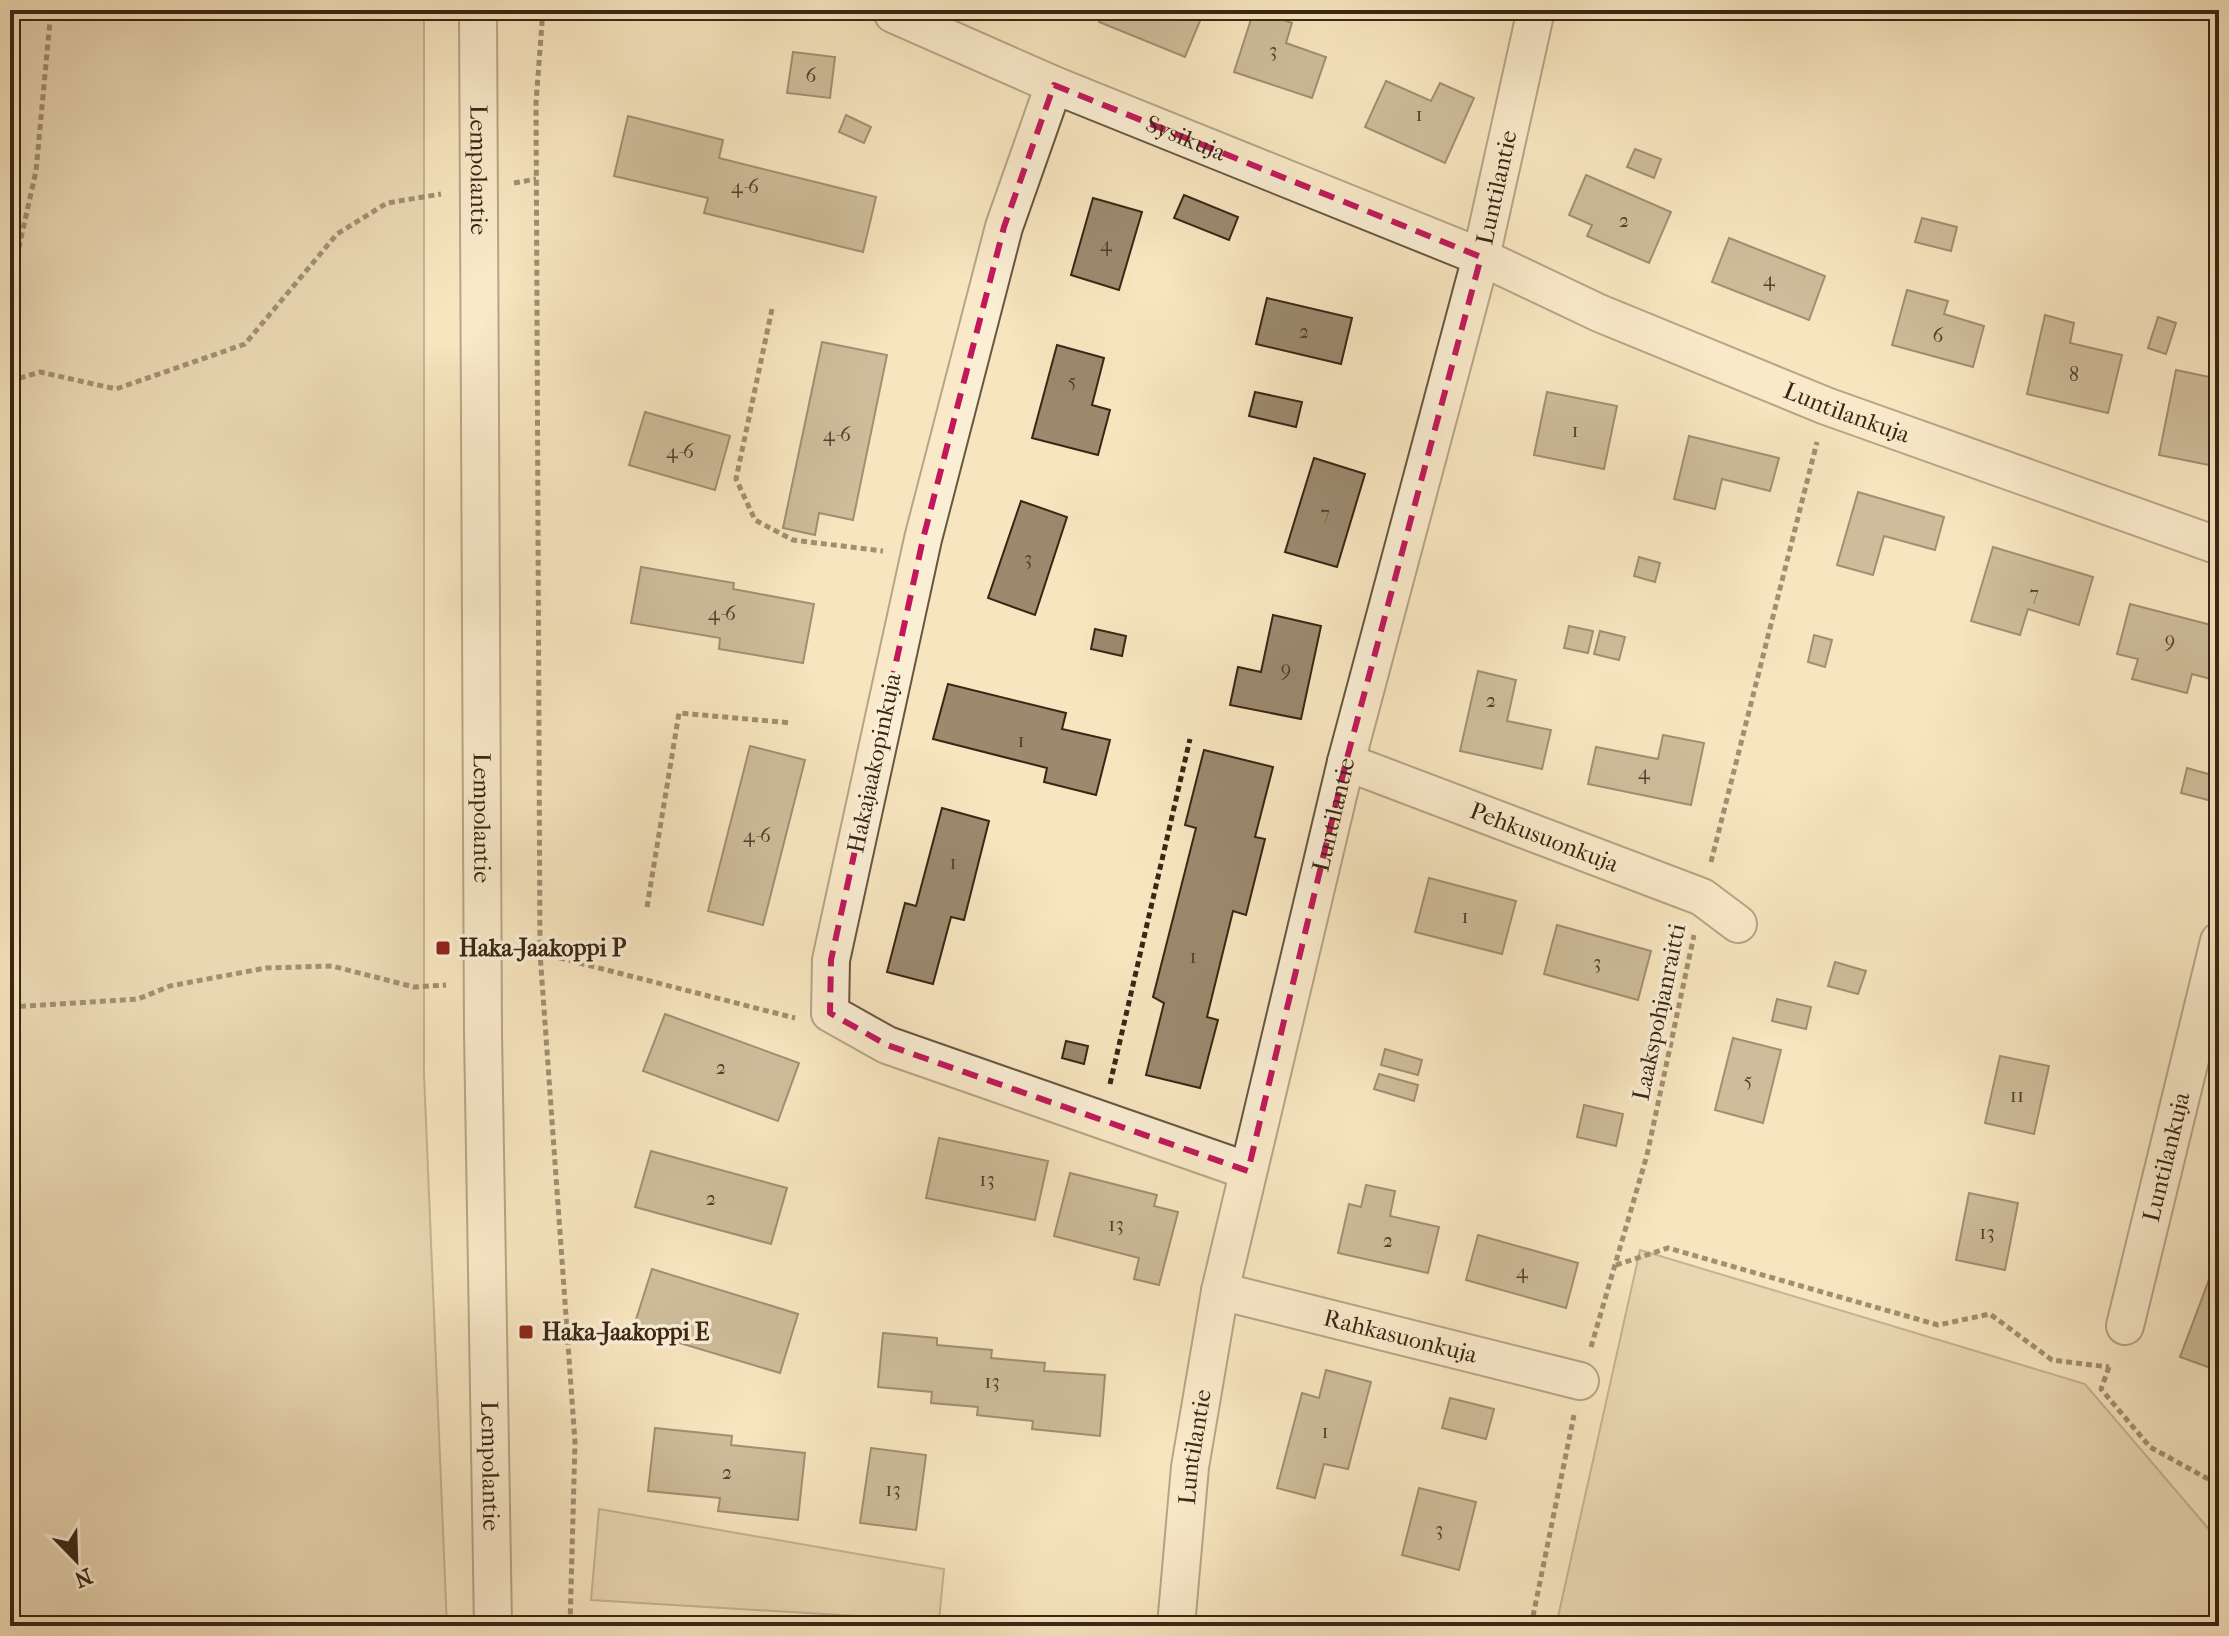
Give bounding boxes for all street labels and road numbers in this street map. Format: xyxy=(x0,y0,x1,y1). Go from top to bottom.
street label: Lempolantie xyxy=(464,105,493,235)
street label: Sysikuja xyxy=(1142,109,1231,167)
street label: Luntilantie xyxy=(1470,127,1523,247)
street label: Luntilankuja xyxy=(1780,376,1914,449)
street label: Hakajaakopinkuja xyxy=(841,670,907,855)
street label: Lempolantie xyxy=(468,753,496,883)
street label: Luntilantie xyxy=(1306,755,1361,874)
street label: Pehkusuonkuja xyxy=(1466,796,1623,878)
street label: Laakspohjanraitti xyxy=(1627,921,1691,1103)
street label: Luntilankuja xyxy=(2137,1088,2196,1225)
street label: Rahkasuonkuja xyxy=(1321,1303,1481,1369)
street label: Luntilantie xyxy=(1173,1387,1217,1506)
street label: Lempolantie xyxy=(475,1401,505,1531)

